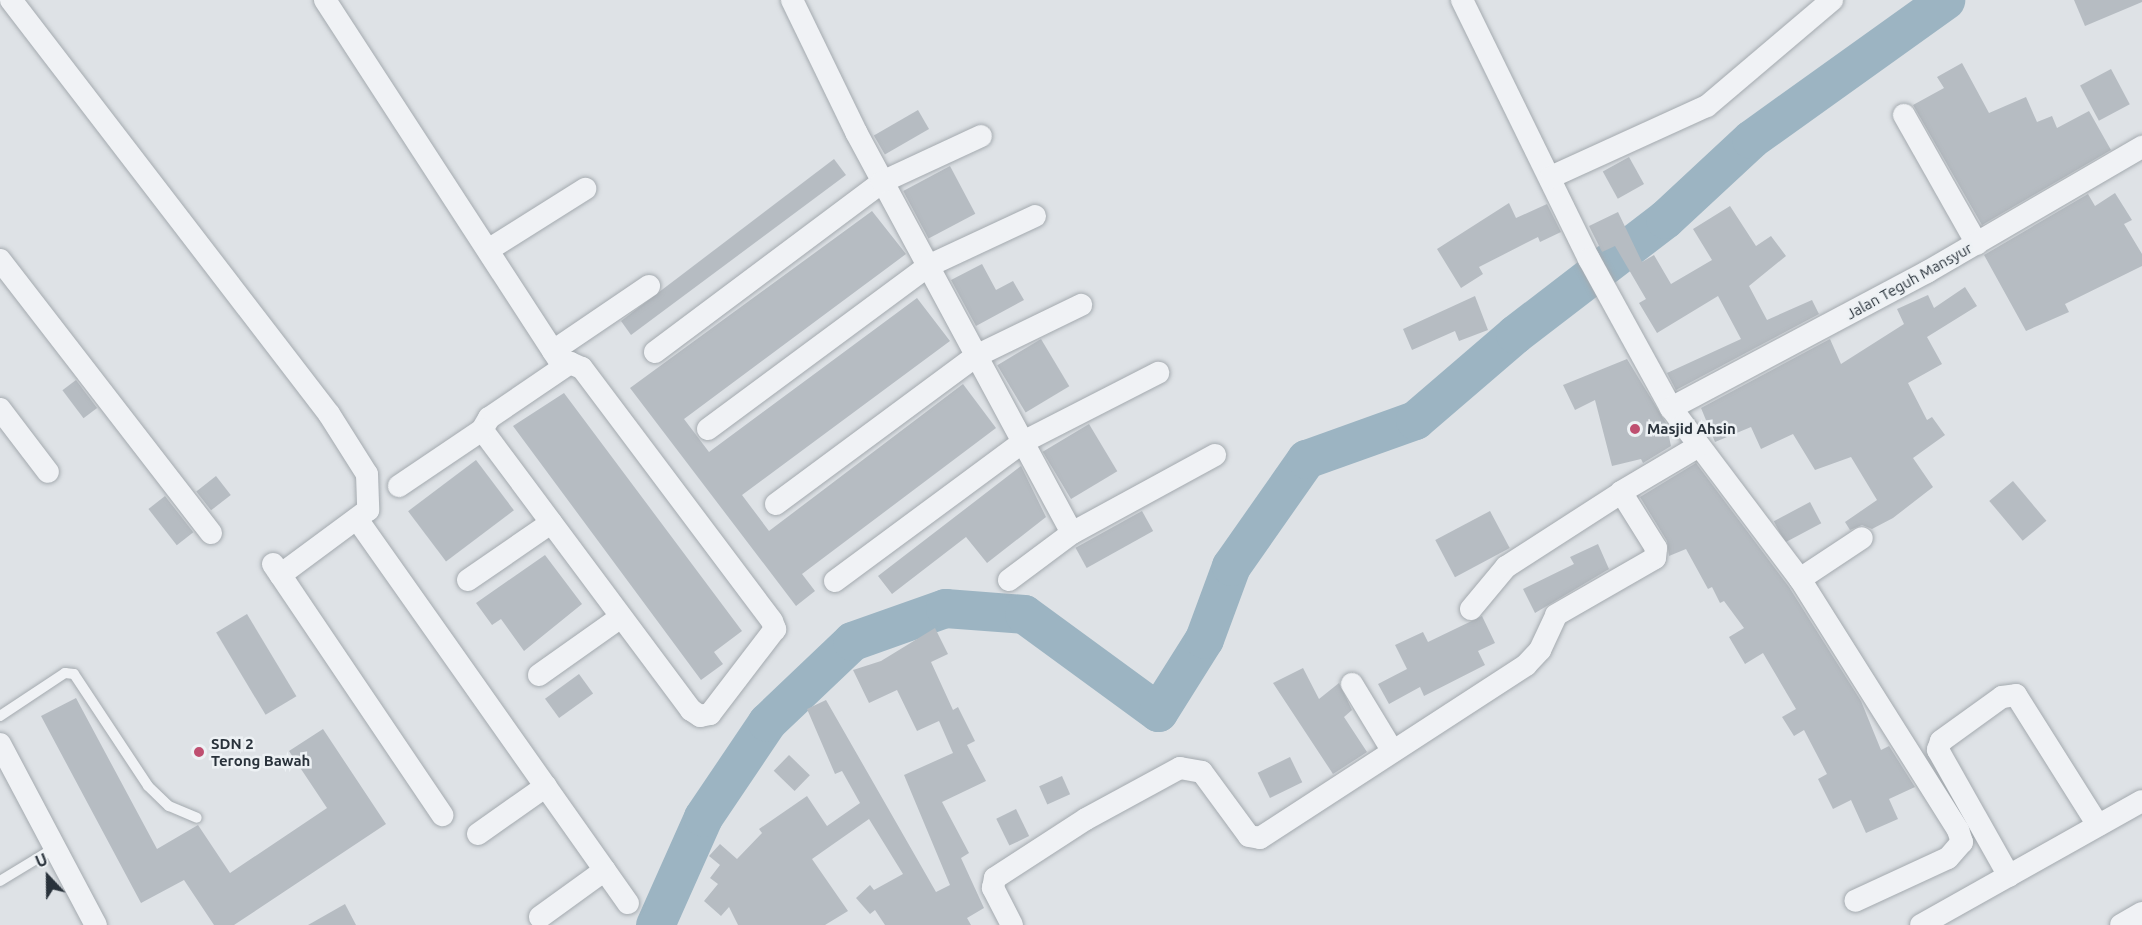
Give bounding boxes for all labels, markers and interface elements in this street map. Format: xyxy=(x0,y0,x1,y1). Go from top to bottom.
street label: Jalan Teguh Mansyur xyxy=(1843,239,1975,323)
place label: Masjid Ahsin xyxy=(1647,420,1736,438)
marker: Masjid Ahsin xyxy=(1628,422,1642,436)
place label: SDN 2 Terong Bawah xyxy=(211,734,310,769)
marker: SDN 2 Terong Bawah xyxy=(192,745,206,759)
north arrow xyxy=(18,847,78,907)
text: U xyxy=(33,850,50,871)

